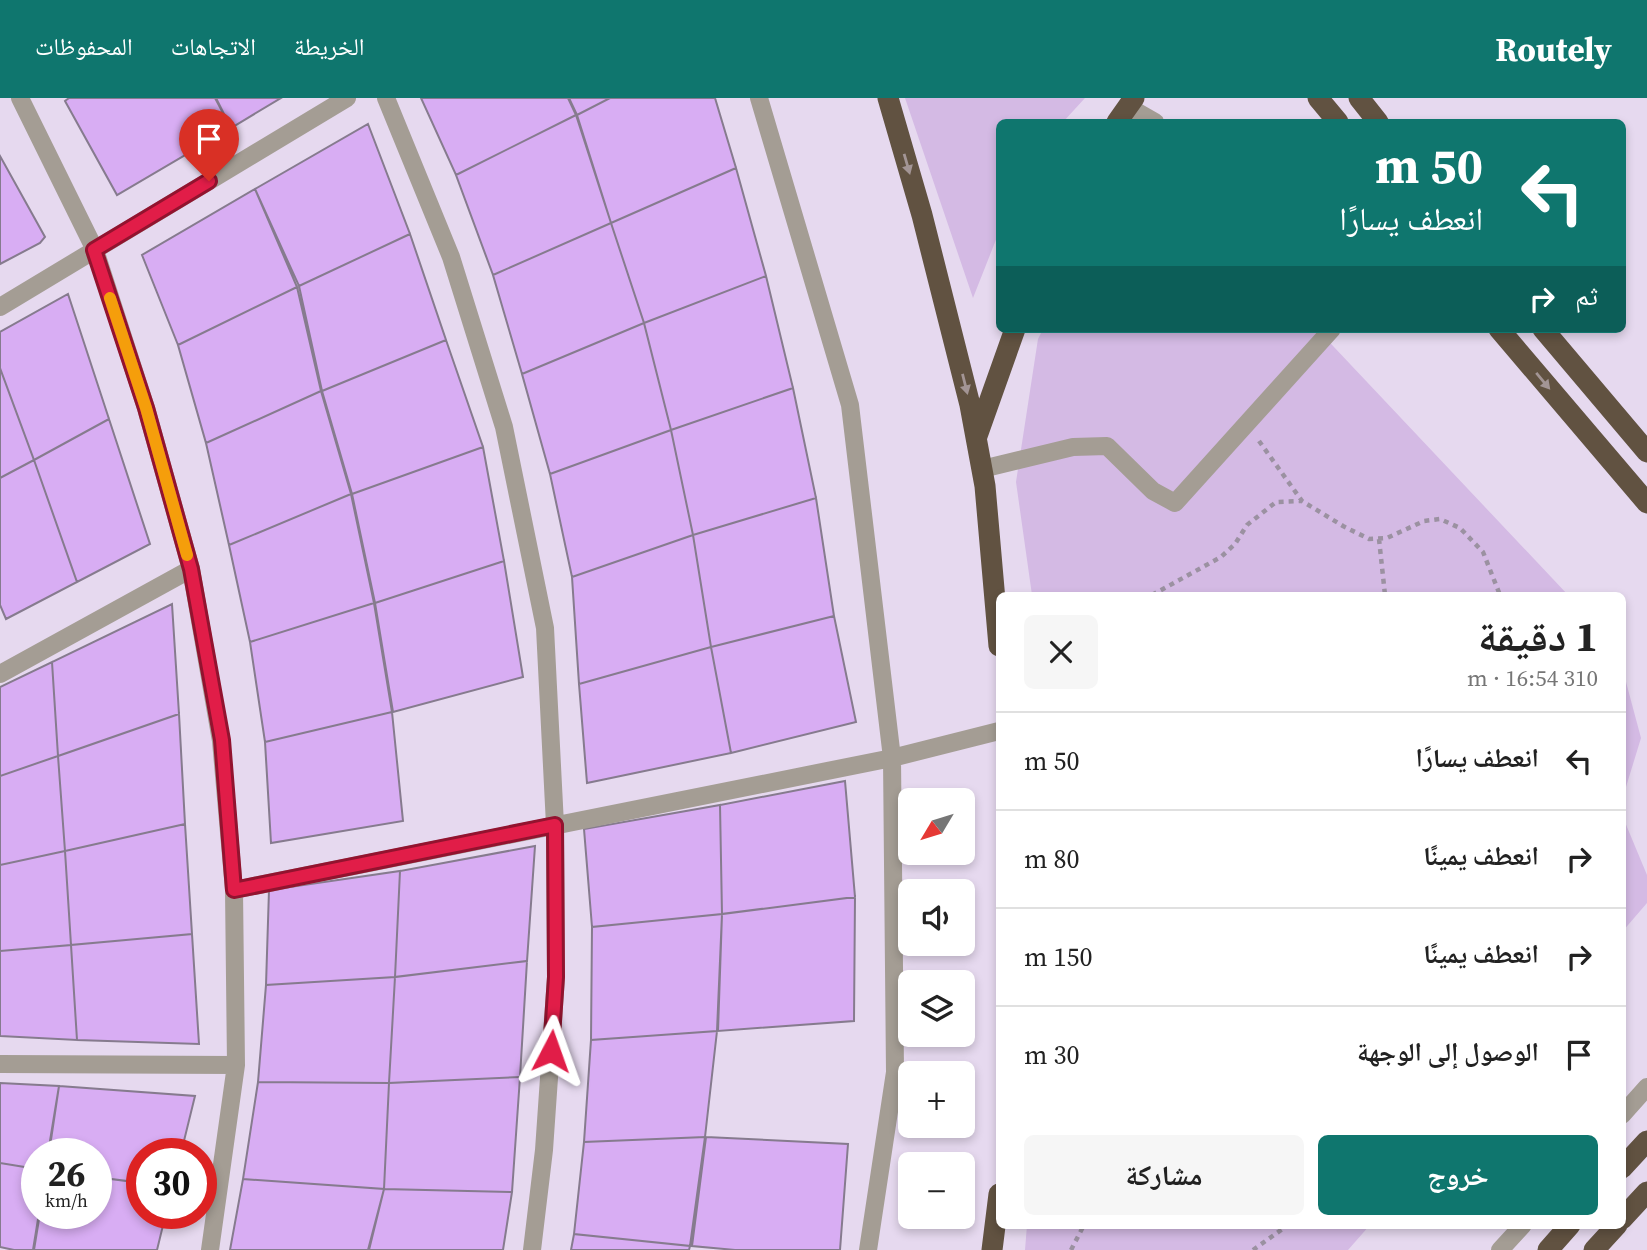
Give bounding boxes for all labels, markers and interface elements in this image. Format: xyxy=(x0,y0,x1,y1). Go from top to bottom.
text: Routely xyxy=(1495,27,1612,72)
text: المحفوظات xyxy=(35,30,133,63)
text: الاتجاهات xyxy=(171,30,256,63)
text: الخريطة xyxy=(294,30,365,63)
pin xyxy=(179,109,239,181)
icon: arrive xyxy=(190,120,228,158)
text: 50 m xyxy=(1375,132,1483,199)
icon: left xyxy=(1507,147,1598,238)
one-way arrow xyxy=(902,153,913,175)
text: انعطف يسارًا xyxy=(1339,197,1483,241)
text: ثم xyxy=(1575,278,1598,314)
icon: right xyxy=(1523,280,1561,318)
one-way arrow xyxy=(1535,372,1551,390)
one-way arrow xyxy=(960,373,971,395)
text: 1 دقيقة xyxy=(1478,607,1598,665)
button: close xyxy=(1024,615,1098,689)
text: 310 m · 16:54 xyxy=(1467,662,1598,694)
text: انعطف يسارًا xyxy=(1416,740,1539,776)
icon: left xyxy=(1560,742,1598,780)
text: 50 m xyxy=(1024,743,1080,779)
north arrow xyxy=(898,788,975,864)
map controls xyxy=(898,788,975,1229)
text: انعطف يمينًا xyxy=(1423,838,1539,874)
icon: right xyxy=(1560,840,1598,878)
text: 80 m xyxy=(1024,841,1080,877)
button: sound xyxy=(898,879,975,956)
text: انعطف يمينًا xyxy=(1423,936,1539,972)
icon: right xyxy=(1560,938,1598,976)
text: 150 m xyxy=(1024,939,1093,975)
button: layers xyxy=(898,970,975,1047)
position arrow xyxy=(514,1014,588,1088)
text: الوصول إلى الوجهة xyxy=(1357,1034,1539,1070)
icon: arrive xyxy=(1560,1036,1598,1074)
text: 30 m xyxy=(1024,1037,1080,1073)
button: + xyxy=(898,1061,975,1138)
button: مشاركة xyxy=(1024,1135,1304,1215)
button: خروج xyxy=(1318,1135,1598,1215)
speed limit sign: 30 xyxy=(126,1138,217,1229)
text: 26 xyxy=(48,1150,85,1198)
button: − xyxy=(898,1152,975,1229)
text: km/h xyxy=(45,1188,88,1213)

